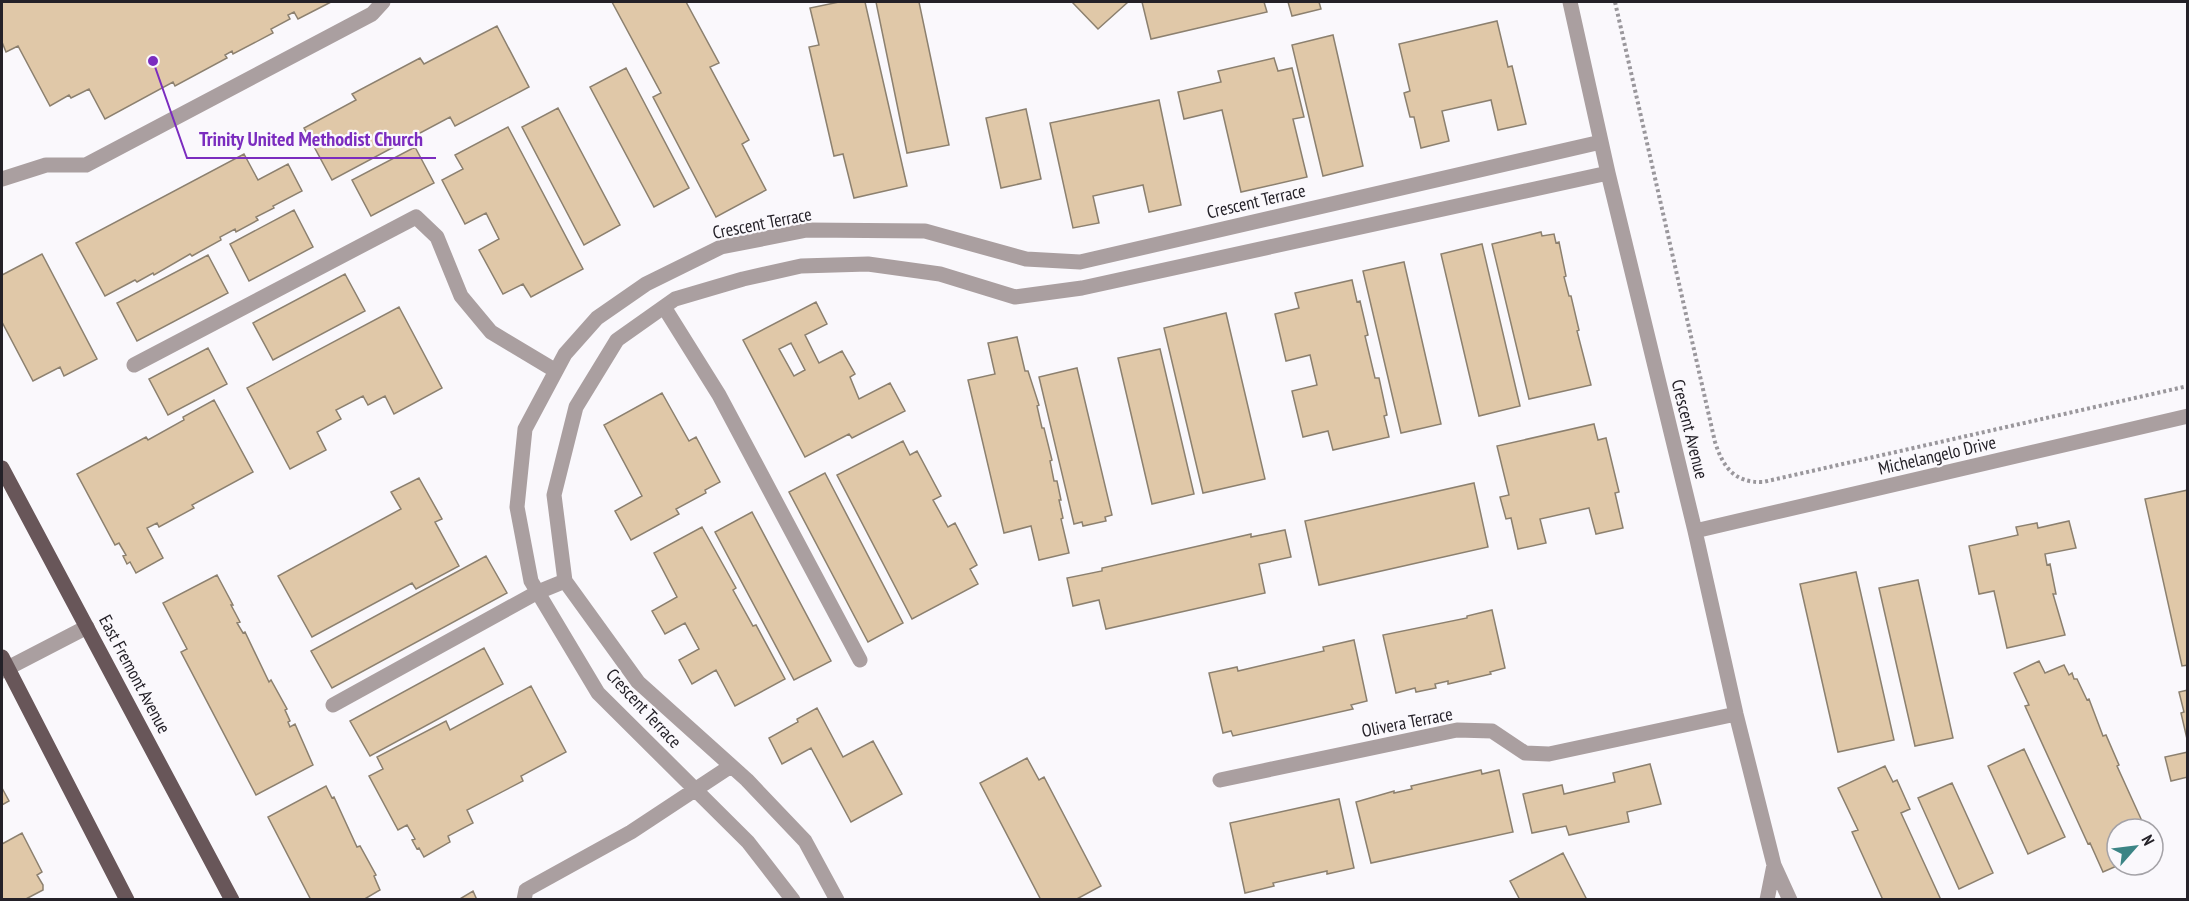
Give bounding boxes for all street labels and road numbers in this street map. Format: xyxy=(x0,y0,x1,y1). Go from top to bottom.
street label: Crescent Terrace xyxy=(1204,178,1308,224)
street label: Crescent Terrace xyxy=(711,202,813,244)
street label: Crescent Avenue xyxy=(1667,377,1713,481)
street label: Michelangelo Drive xyxy=(1876,430,1998,480)
street label: East Fremont Avenue xyxy=(94,611,176,737)
street label: Crescent Terrace xyxy=(601,663,687,753)
street label: Olivera Terrace xyxy=(1360,702,1454,742)

